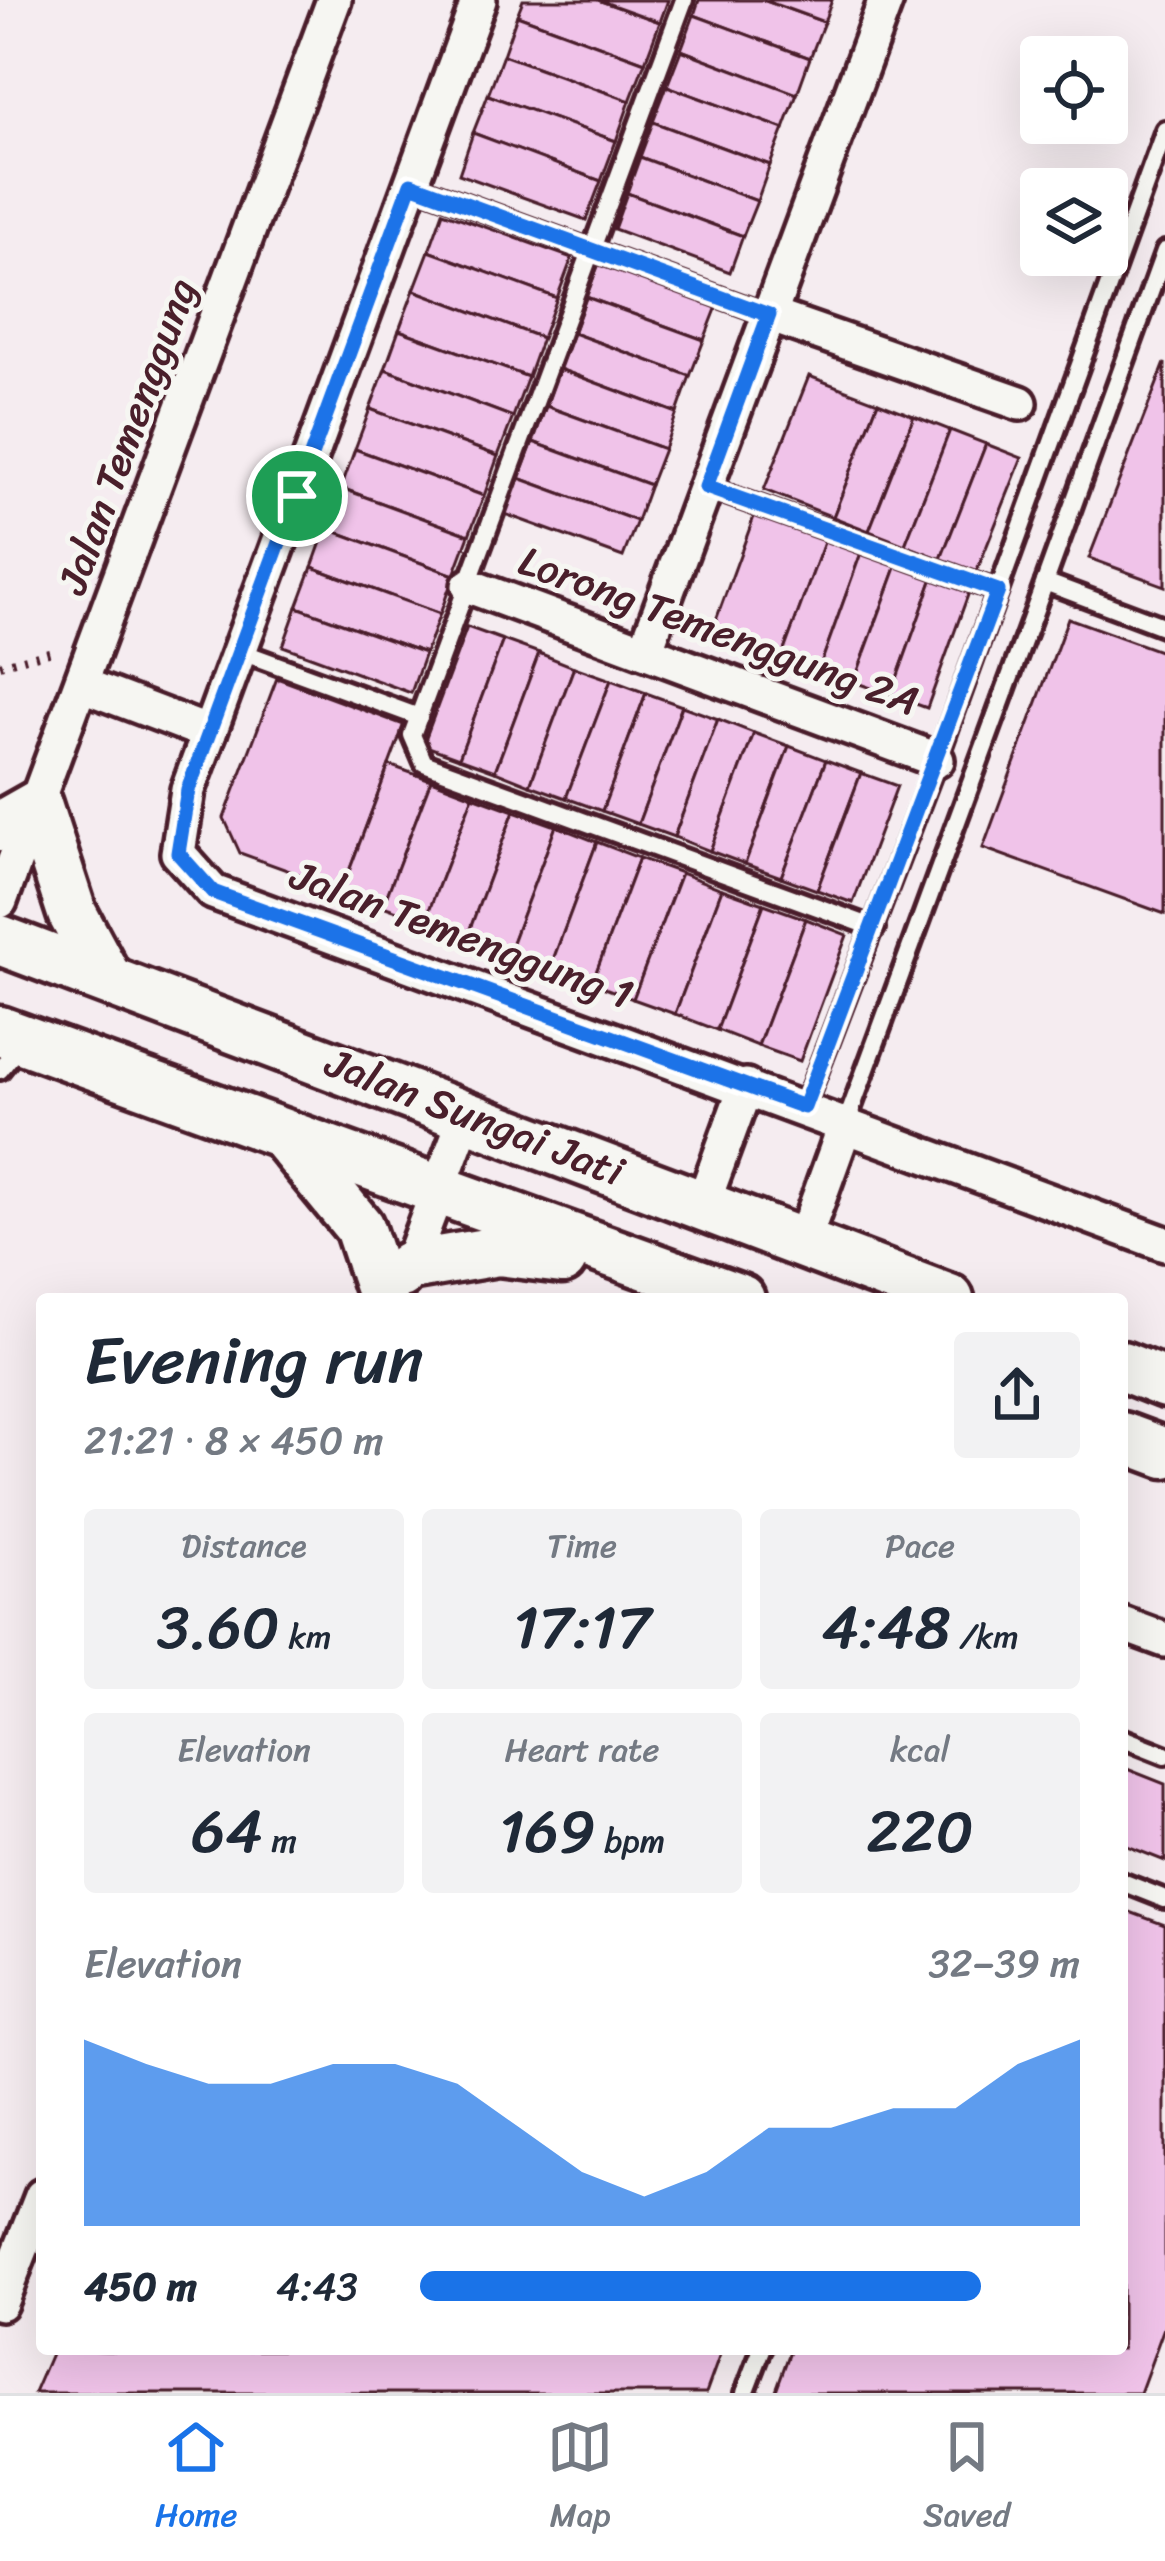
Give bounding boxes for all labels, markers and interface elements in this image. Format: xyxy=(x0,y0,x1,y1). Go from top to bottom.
map controls xyxy=(1020,36,1128,276)
button: locate xyxy=(1020,36,1128,144)
button: layers xyxy=(1020,168,1128,276)
street label: Jalan Temenggung xyxy=(35,268,218,606)
pin xyxy=(246,445,348,547)
icon: arrive xyxy=(264,463,330,529)
street label: Lorong Temenggung 2A xyxy=(508,524,930,738)
street label: Jalan Temenggung 1 xyxy=(278,838,644,1031)
street label: Jalan Sungai Jati xyxy=(313,1025,636,1208)
text: Evening run xyxy=(84,1302,424,1419)
button: share xyxy=(954,1332,1080,1458)
text: 21:21 · 8 × 450 m xyxy=(84,1406,383,1475)
text: Distance xyxy=(181,1517,307,1575)
text: Time xyxy=(547,1517,617,1575)
text: Pace xyxy=(885,1517,955,1575)
text: 3.60 xyxy=(157,1575,280,1681)
text: 17:17 xyxy=(513,1575,651,1681)
text: 4:48 xyxy=(821,1575,951,1681)
text: km xyxy=(280,1608,331,1666)
text: /km xyxy=(951,1608,1019,1666)
text: Elevation xyxy=(177,1721,311,1779)
text: Heart rate xyxy=(505,1721,659,1779)
text: kcal xyxy=(890,1721,950,1779)
text: 64 xyxy=(191,1779,263,1885)
text: 169 xyxy=(499,1779,596,1885)
text: 220 xyxy=(866,1779,974,1885)
text: m xyxy=(263,1812,297,1870)
text: bpm xyxy=(596,1812,665,1870)
text: Elevation xyxy=(84,1929,242,1998)
text: 32–39 m xyxy=(929,1929,1080,1998)
text: 450 m xyxy=(84,2252,197,2321)
text: 4:43 xyxy=(276,2252,358,2321)
tab: Home xyxy=(155,2414,237,2544)
tab: Map xyxy=(547,2414,613,2544)
tab: Saved xyxy=(923,2414,1010,2544)

